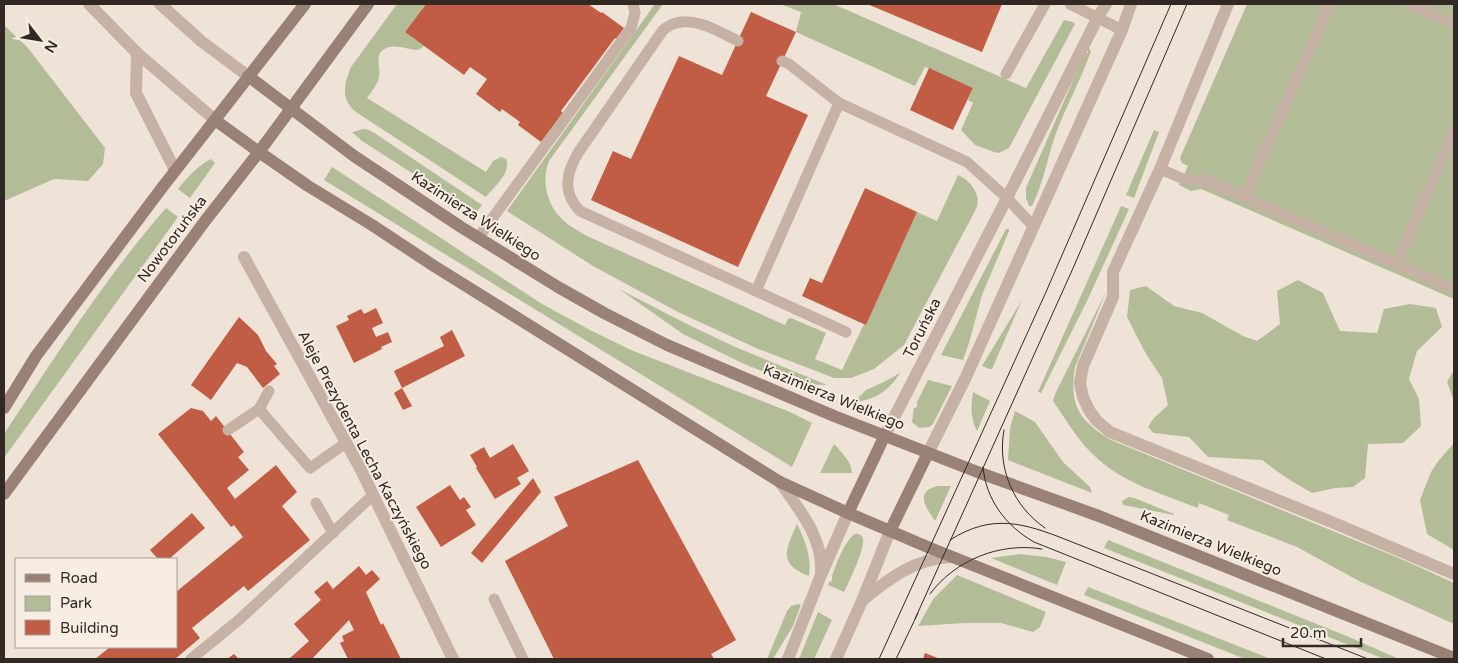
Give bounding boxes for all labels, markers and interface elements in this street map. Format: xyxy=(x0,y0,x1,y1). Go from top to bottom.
north arrow xyxy=(15,15,65,65)
text: N xyxy=(41,37,61,56)
street label: Kazimierza Wielkiego xyxy=(408,167,544,265)
street label: Nowotoruńska xyxy=(133,192,211,286)
street label: Toruńska xyxy=(899,295,945,361)
street label: Aleje Prezydenta Lecha Kaczyńskiego xyxy=(294,328,436,572)
street label: Kazimierza Wielkiego xyxy=(761,360,907,434)
street label: Kazimierza Wielkiego xyxy=(1138,506,1284,580)
legend xyxy=(15,558,178,648)
text: Road xyxy=(60,569,98,587)
text: Park xyxy=(60,594,92,612)
scale bar xyxy=(1283,616,1360,648)
text: Building xyxy=(60,619,119,637)
text: 20 m xyxy=(1290,624,1327,642)

